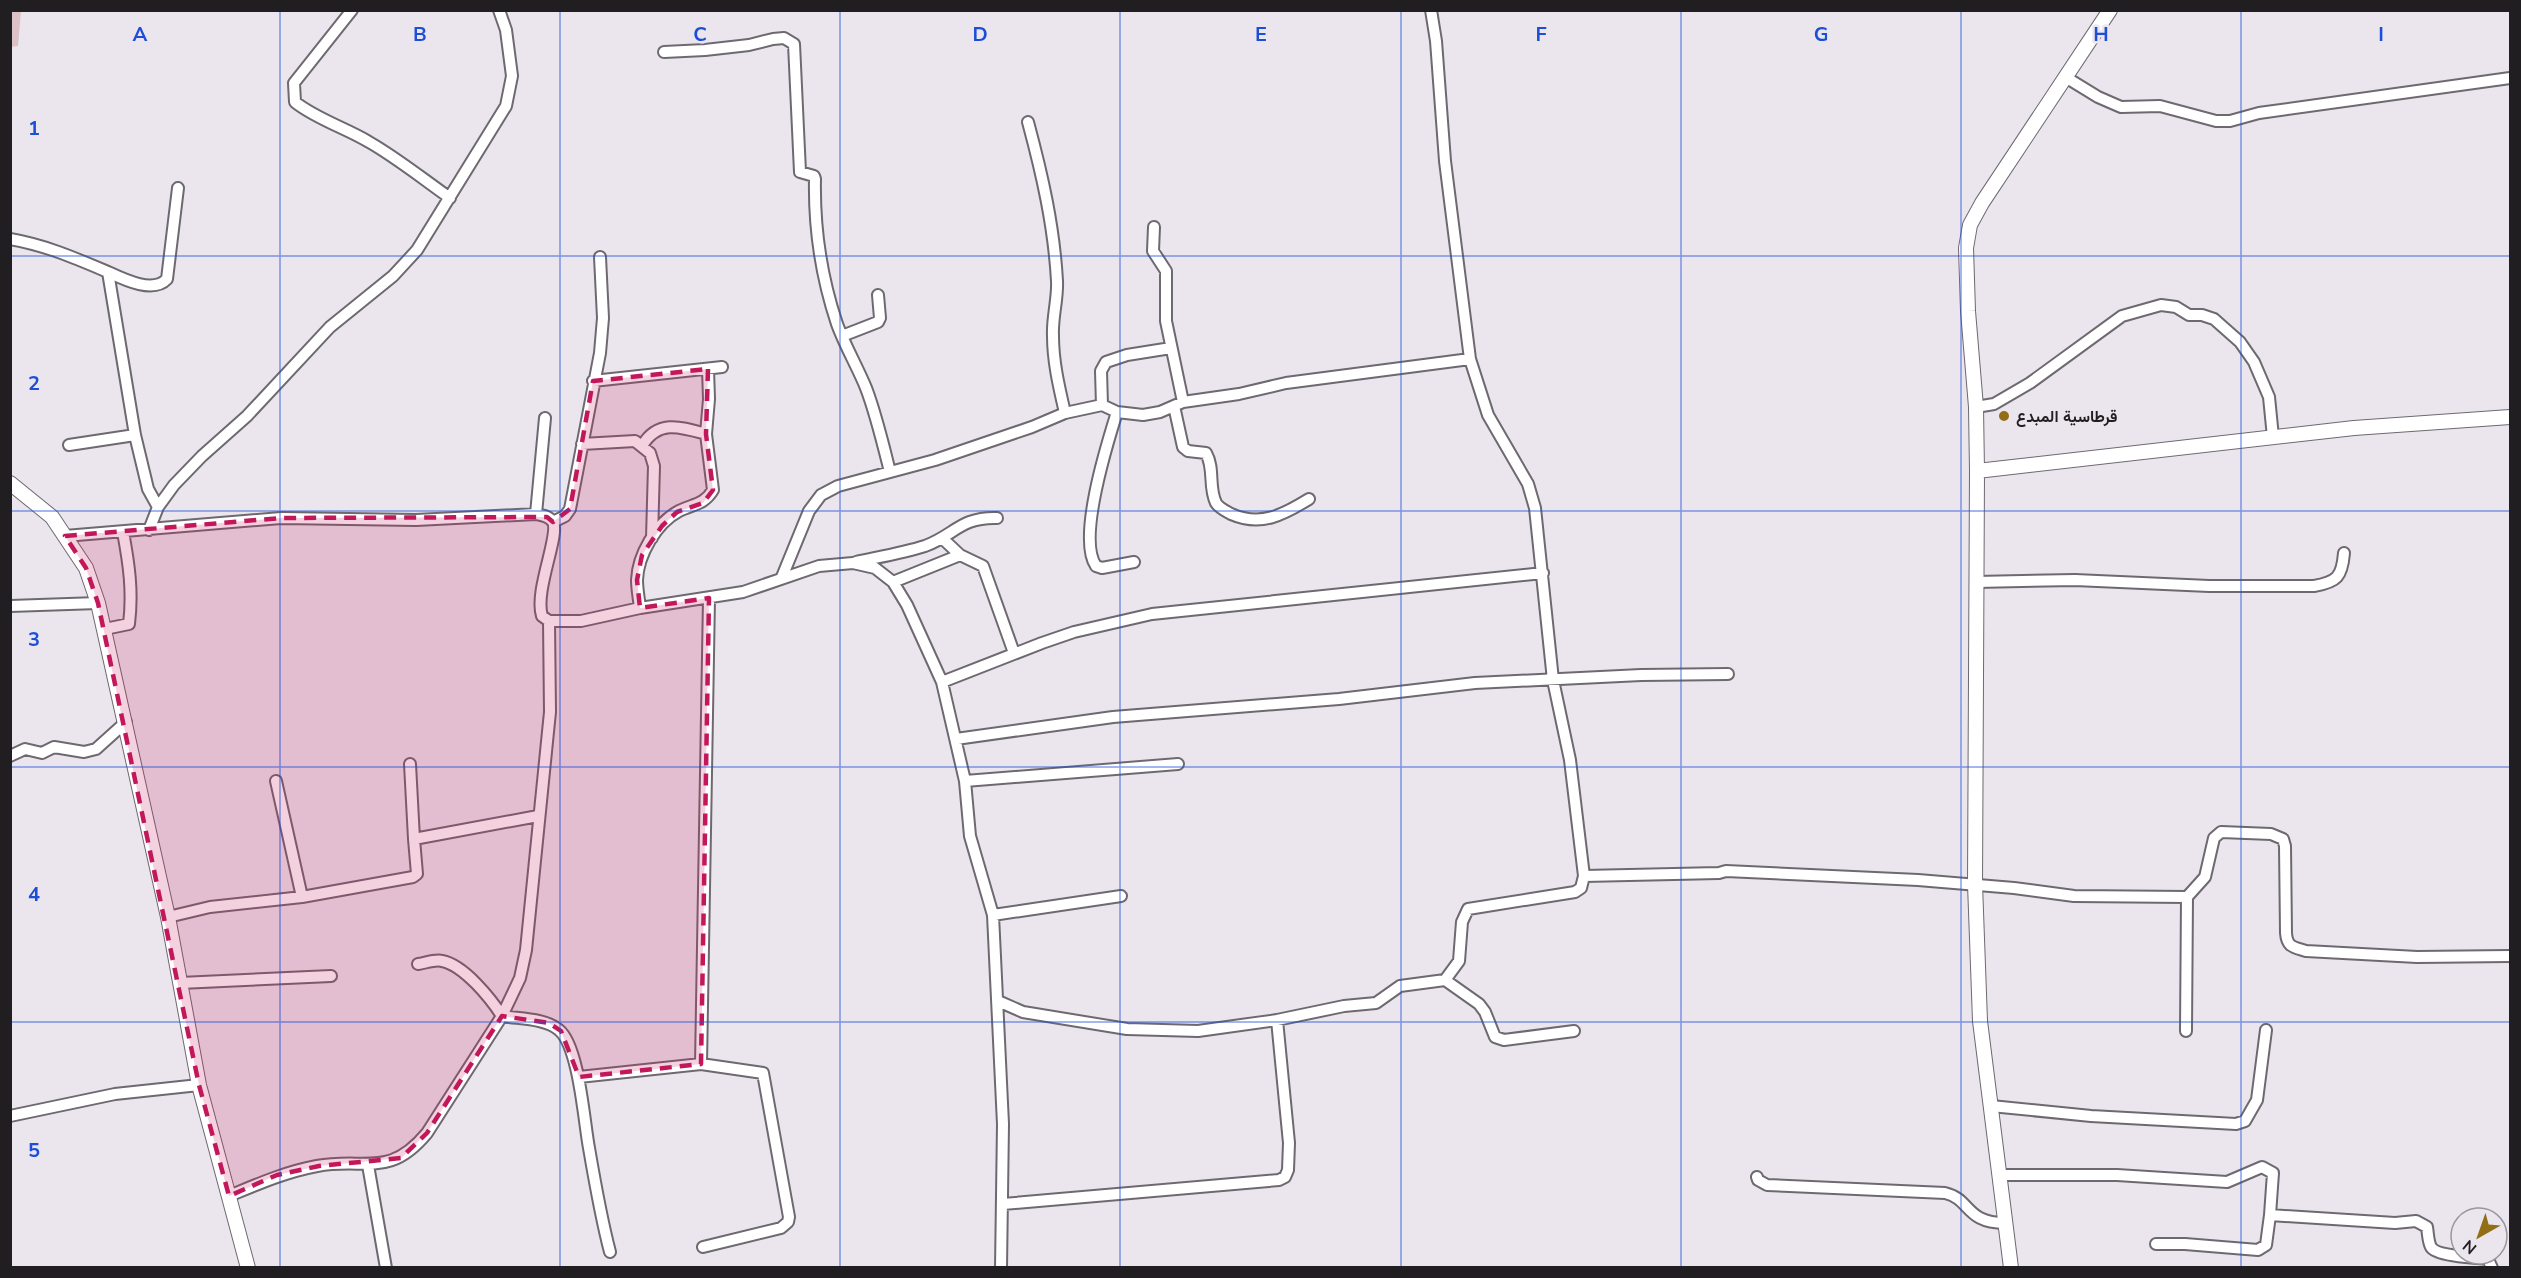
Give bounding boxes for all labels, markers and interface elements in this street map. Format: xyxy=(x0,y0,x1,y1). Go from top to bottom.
text: A xyxy=(133,21,148,48)
text: B xyxy=(413,21,427,48)
text: C xyxy=(693,21,707,48)
text: D xyxy=(972,21,988,48)
text: E xyxy=(1255,21,1267,48)
text: F xyxy=(1535,21,1547,48)
text: G xyxy=(1814,21,1828,48)
text: H xyxy=(2093,21,2109,48)
text: I xyxy=(2378,21,2384,48)
text: 1 xyxy=(28,115,40,142)
text: 2 xyxy=(28,370,40,397)
place label: قرطاسية المبدع xyxy=(2016,406,2118,428)
marker: قرطاسية المبدع xyxy=(1997,409,2011,423)
text: 3 xyxy=(28,626,40,653)
text: 4 xyxy=(28,881,40,908)
text: 5 xyxy=(28,1137,40,1164)
north arrow xyxy=(2449,1206,2509,1266)
text: N xyxy=(2458,1234,2482,1259)

